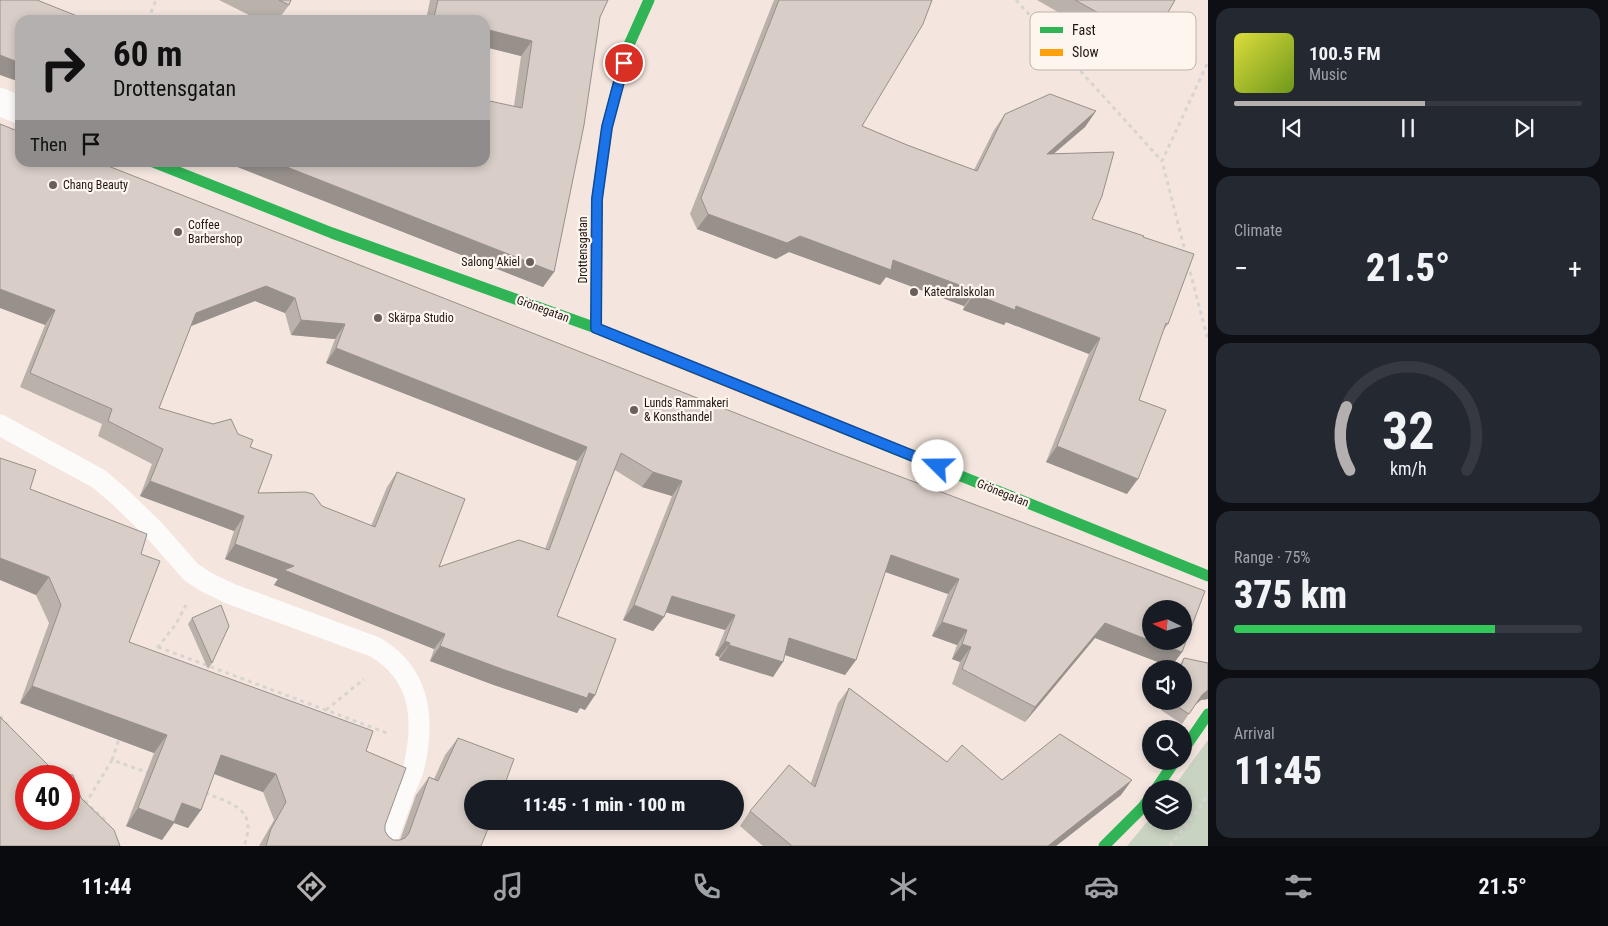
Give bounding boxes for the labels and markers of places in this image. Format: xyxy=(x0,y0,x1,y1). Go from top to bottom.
pin xyxy=(603,42,645,84)
place label: Chang Beauty xyxy=(63,178,128,192)
marker: Chang Beauty xyxy=(47,179,59,191)
place label: Coffee Barbershop xyxy=(188,218,242,246)
marker: Coffee Barbershop xyxy=(172,226,184,238)
place label: Salong Akiel xyxy=(461,255,520,269)
marker: Salong Akiel xyxy=(524,256,536,268)
place label: Katedralskolan xyxy=(924,285,995,299)
marker: Katedralskolan xyxy=(908,286,920,298)
place label: Skärpa Studio xyxy=(388,311,454,325)
marker: Skärpa Studio xyxy=(372,312,384,324)
place label: Lunds Rammakeri & Konsthandel xyxy=(644,396,729,424)
marker: Lunds Rammakeri & Konsthandel xyxy=(628,404,640,416)

